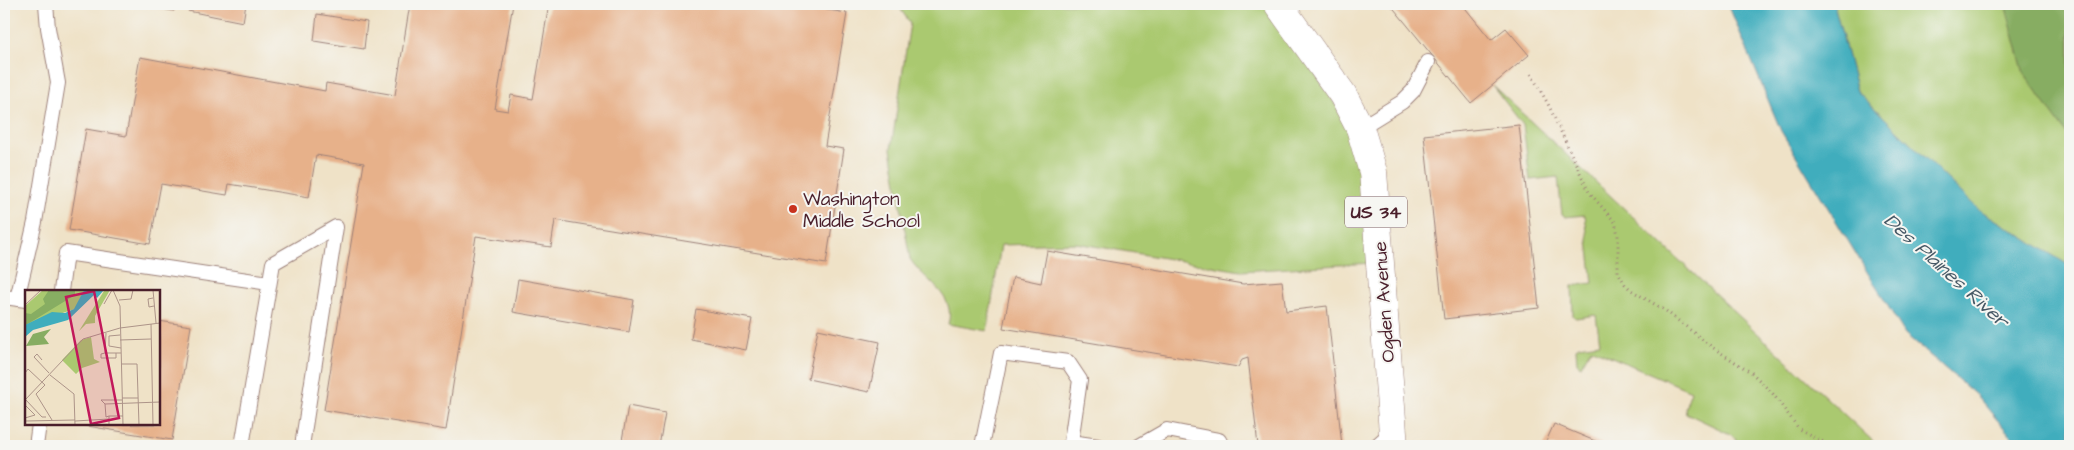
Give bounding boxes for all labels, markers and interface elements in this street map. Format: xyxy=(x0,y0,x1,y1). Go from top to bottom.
place label: Washington Middle School xyxy=(803,186,920,235)
road number: US 34 xyxy=(1345,196,1407,228)
marker: Washington Middle School xyxy=(787,203,799,215)
water label: Des Plaines River xyxy=(1878,207,2016,336)
street label: Ogden Avenue xyxy=(1367,240,1403,363)
inset map xyxy=(25,290,160,425)

